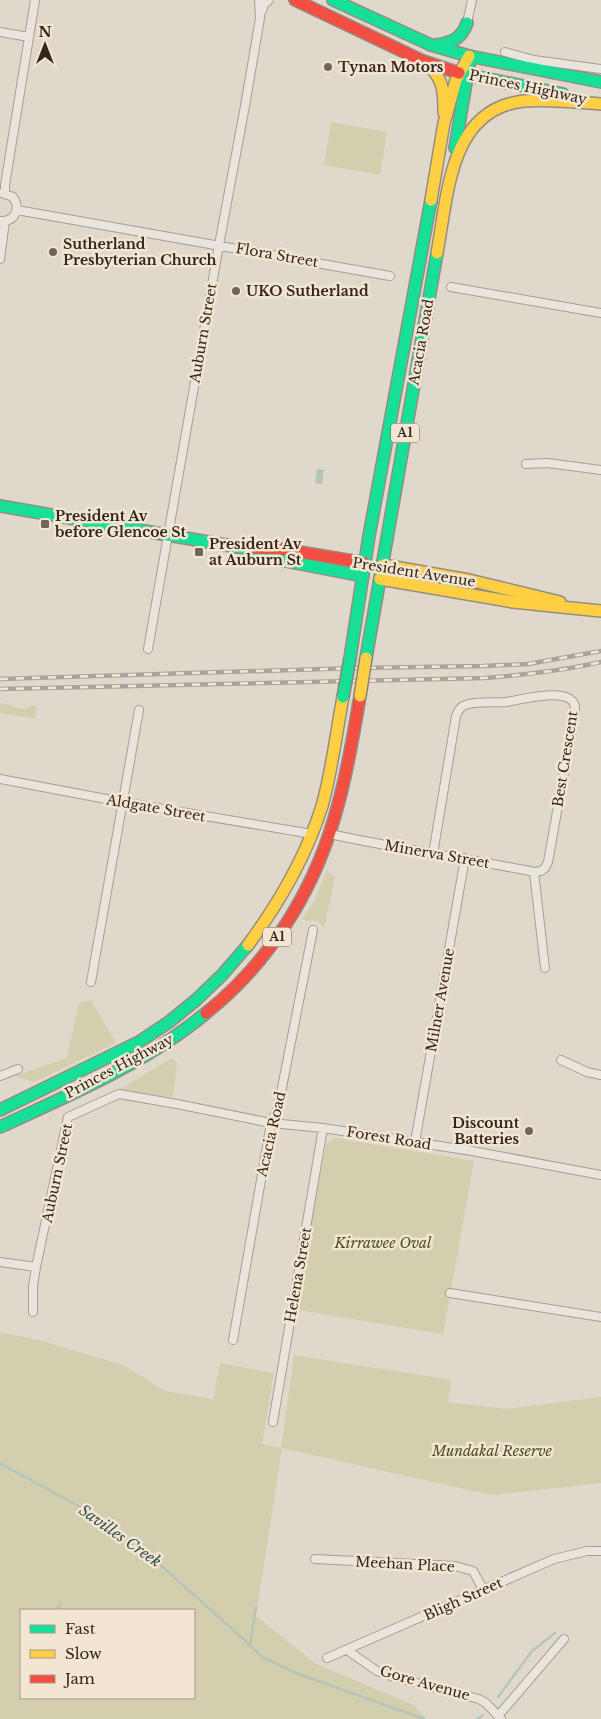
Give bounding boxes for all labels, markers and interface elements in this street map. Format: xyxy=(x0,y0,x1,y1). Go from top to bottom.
north arrow xyxy=(20,20,70,70)
text: N xyxy=(38,23,52,41)
place label: Tynan Motors xyxy=(338,58,444,76)
marker: Tynan Motors xyxy=(322,61,334,73)
street label: Princes Highway xyxy=(467,66,589,108)
place label: Sutherland Presbyterian Church xyxy=(63,235,217,269)
street label: Flora Street xyxy=(234,239,320,271)
marker: Sutherland Presbyterian Church xyxy=(47,246,59,258)
street label: Auburn Street xyxy=(185,281,221,385)
place label: UKO Sutherland xyxy=(246,282,369,300)
marker: UKO Sutherland xyxy=(230,285,242,297)
street label: Acacia Road xyxy=(404,297,438,387)
road number: A1 xyxy=(391,423,419,442)
place label: President Av before Glencoe St xyxy=(54,507,187,541)
marker: President Av before Glencoe St xyxy=(39,518,51,530)
place label: President Av at Auburn St xyxy=(209,535,302,569)
marker: President Av at Auburn St xyxy=(193,546,205,558)
street label: President Avenue xyxy=(351,553,477,591)
street label: Best Crescent xyxy=(549,709,582,808)
street label: Aldgate Street xyxy=(104,790,208,826)
street label: Minerva Street xyxy=(383,836,492,872)
road number: A1 xyxy=(263,928,291,946)
street label: Milner Avenue xyxy=(422,947,458,1053)
street label: Princes Highway xyxy=(62,1030,176,1102)
street label: Acacia Road xyxy=(252,1089,290,1179)
place label: Discount Batteries xyxy=(452,1114,520,1148)
street label: Auburn Street xyxy=(37,1121,76,1225)
street label: Forest Road xyxy=(345,1122,433,1154)
marker: Discount Batteries xyxy=(523,1125,535,1137)
street label: Helena Street xyxy=(281,1225,315,1324)
park label: Kirrawee Oval xyxy=(334,1234,432,1252)
park label: Mundakal Reserve xyxy=(431,1442,553,1460)
water label: Savilles Creek xyxy=(75,1500,165,1571)
street label: Meehan Place xyxy=(355,1552,455,1576)
street label: Bligh Street xyxy=(421,1573,506,1624)
legend xyxy=(20,1609,195,1699)
text: Fast xyxy=(65,1619,96,1638)
text: Slow xyxy=(65,1644,102,1663)
street label: Gore Avenue xyxy=(378,1662,472,1704)
text: Jam xyxy=(63,1669,95,1688)

